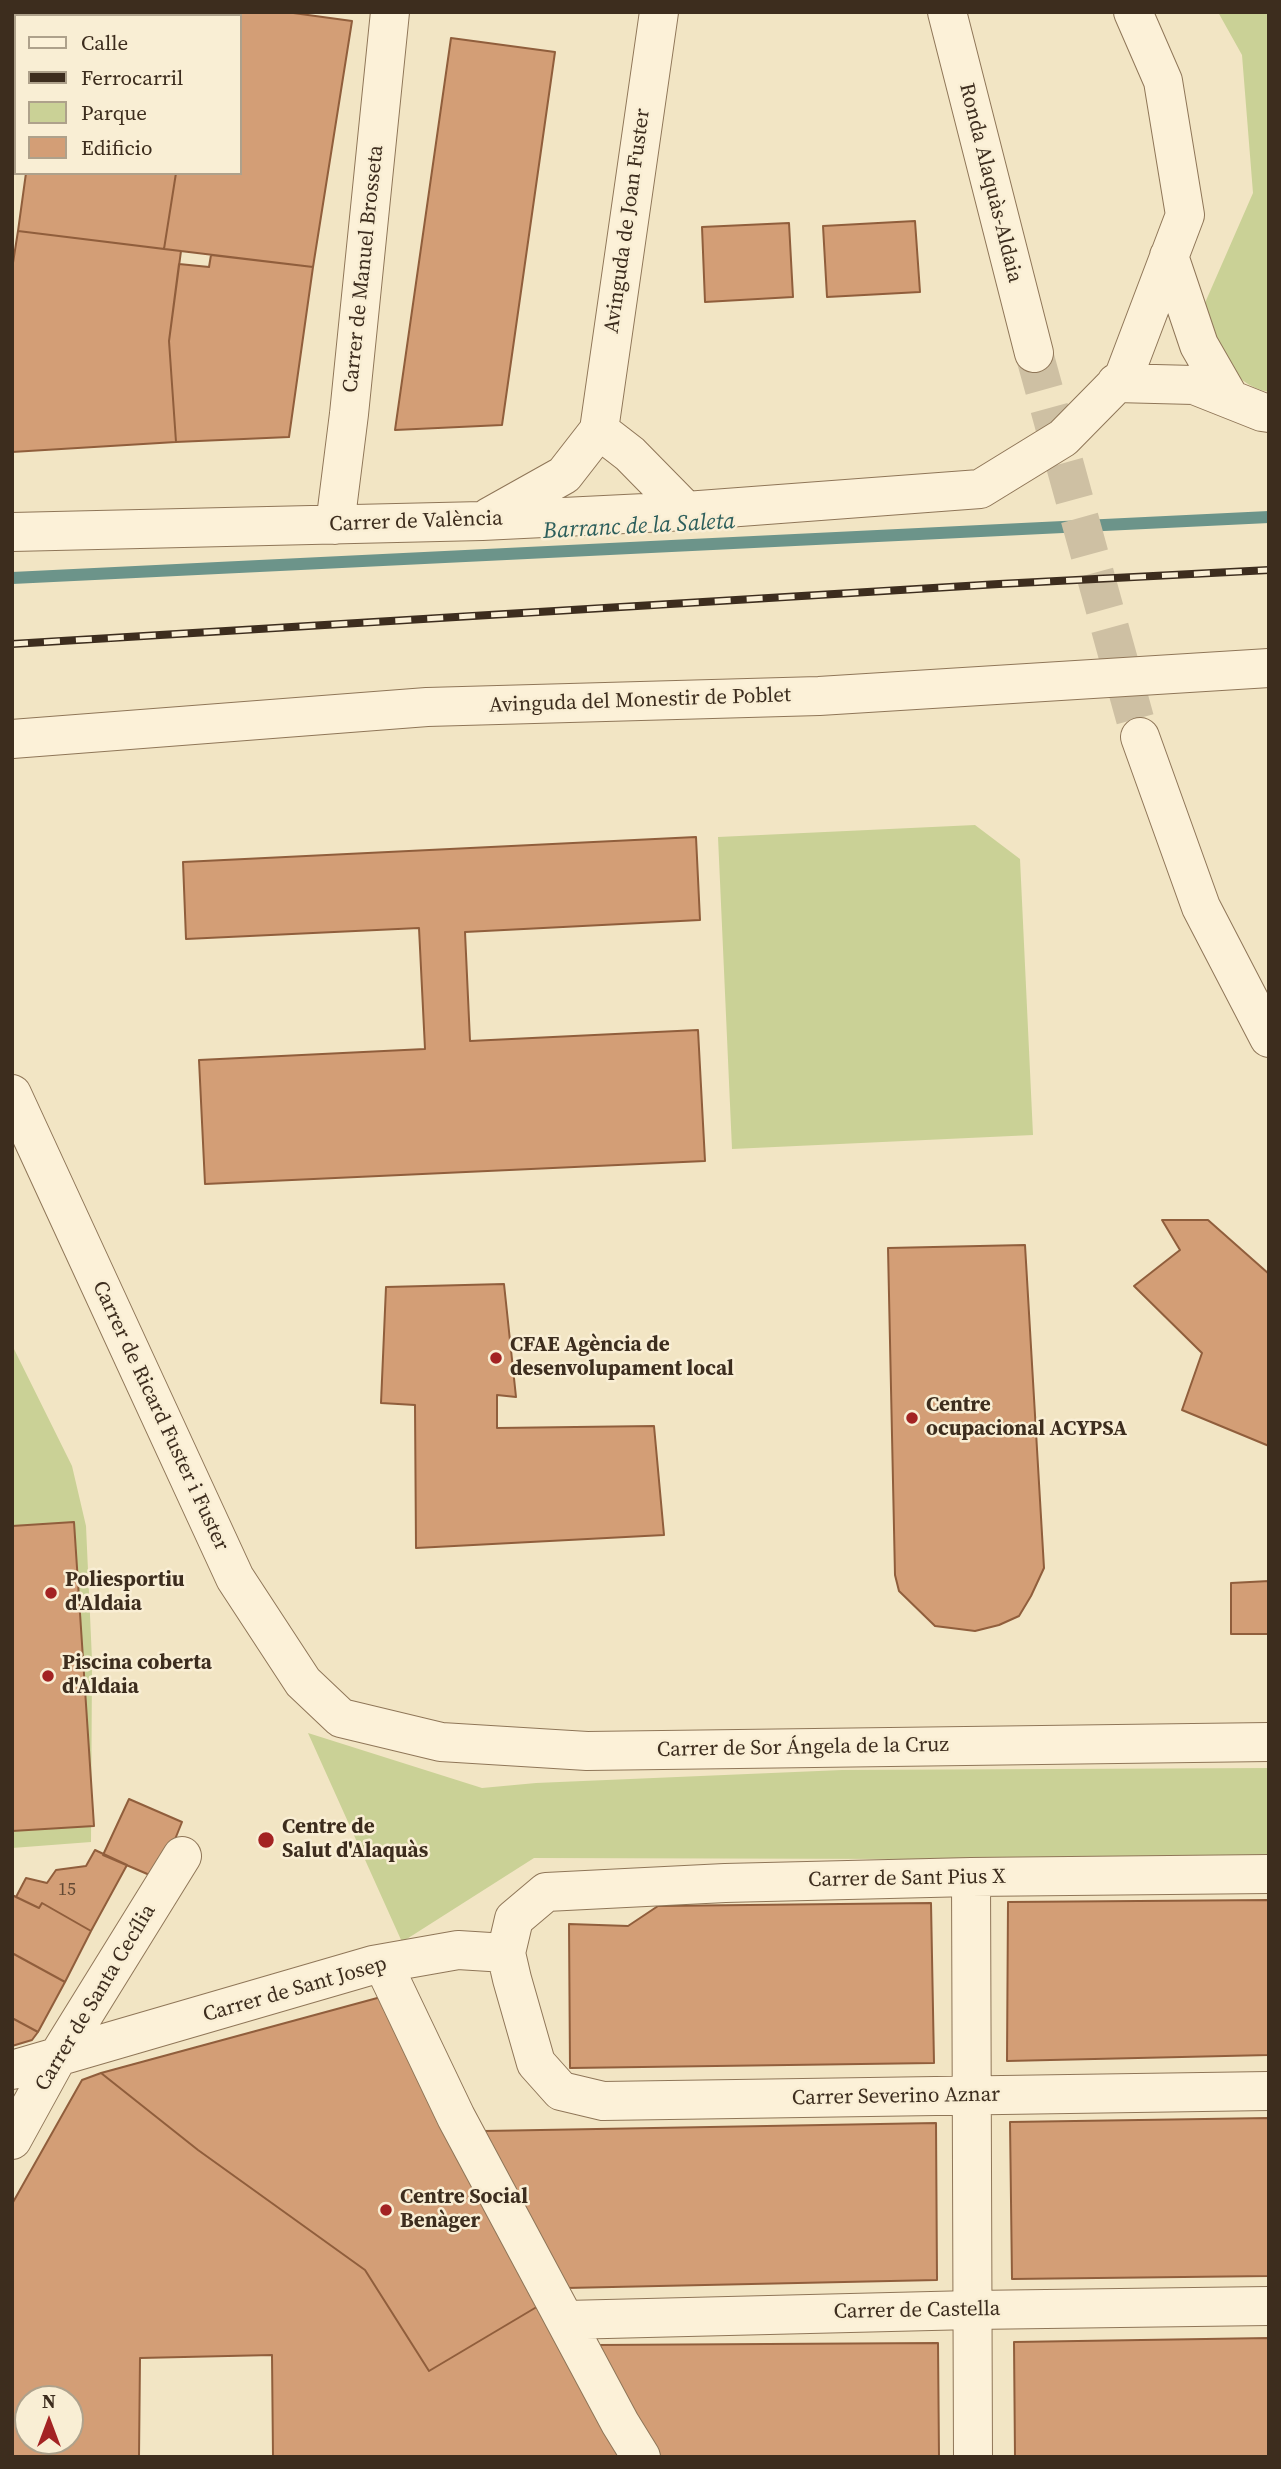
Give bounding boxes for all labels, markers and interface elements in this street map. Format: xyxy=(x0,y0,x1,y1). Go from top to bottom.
legend xyxy=(14,14,242,175)
text: Calle xyxy=(81,28,128,57)
text: Ferrocarril xyxy=(81,63,183,92)
street label: Ronda Alaquàs-Aldaia xyxy=(953,81,1027,285)
text: Parque xyxy=(81,98,147,127)
street label: Avinguda de Joan Fuster xyxy=(600,107,656,335)
text: Edificio xyxy=(81,133,153,162)
street label: Carrer de Manuel Brosseta xyxy=(338,144,390,394)
street label: Carrer de València xyxy=(329,506,503,538)
water label: Barranc de la Saleta xyxy=(542,508,736,546)
street label: Avinguda del Monestir de Poblet xyxy=(489,683,791,719)
street label: Carrer de Ricard Fuster i Fuster xyxy=(86,1277,234,1555)
place label: CFAE Agència de desenvolupament local xyxy=(510,1333,734,1383)
marker: CFAE Agència de desenvolupament local xyxy=(488,1350,504,1366)
place label: Centre ocupacional ACYPSA xyxy=(926,1393,1127,1443)
marker: Centre ocupacional ACYPSA xyxy=(904,1410,920,1426)
place label: Poliesportiu d'Aldaia xyxy=(65,1568,185,1618)
marker: Poliesportiu d'Aldaia xyxy=(43,1585,59,1601)
place label: Piscina coberta d'Aldaia xyxy=(62,1651,212,1701)
marker: Piscina coberta d'Aldaia xyxy=(40,1668,56,1684)
street label: Carrer de Sor Ángela de la Cruz xyxy=(657,1733,949,1763)
place label: Centre de Salut d'Alaquàs xyxy=(282,1815,428,1865)
marker: Centre de Salut d'Alaquàs xyxy=(256,1830,276,1850)
street label: Carrer de Sant Pius X xyxy=(808,1865,1006,1893)
house number: 15 xyxy=(58,1879,76,1901)
street label: Carrer de Santa Cecília xyxy=(30,1900,162,2096)
street label: Carrer de Sant Josep xyxy=(200,1952,390,2028)
street label: Carrer Severino Aznar xyxy=(792,2083,1000,2111)
place label: Centre Social Benàger xyxy=(400,2185,528,2235)
marker: Centre Social Benàger xyxy=(378,2202,394,2218)
street label: Carrer de Castella xyxy=(833,2297,1001,2325)
north arrow xyxy=(14,2385,84,2455)
text: N xyxy=(42,2388,56,2414)

